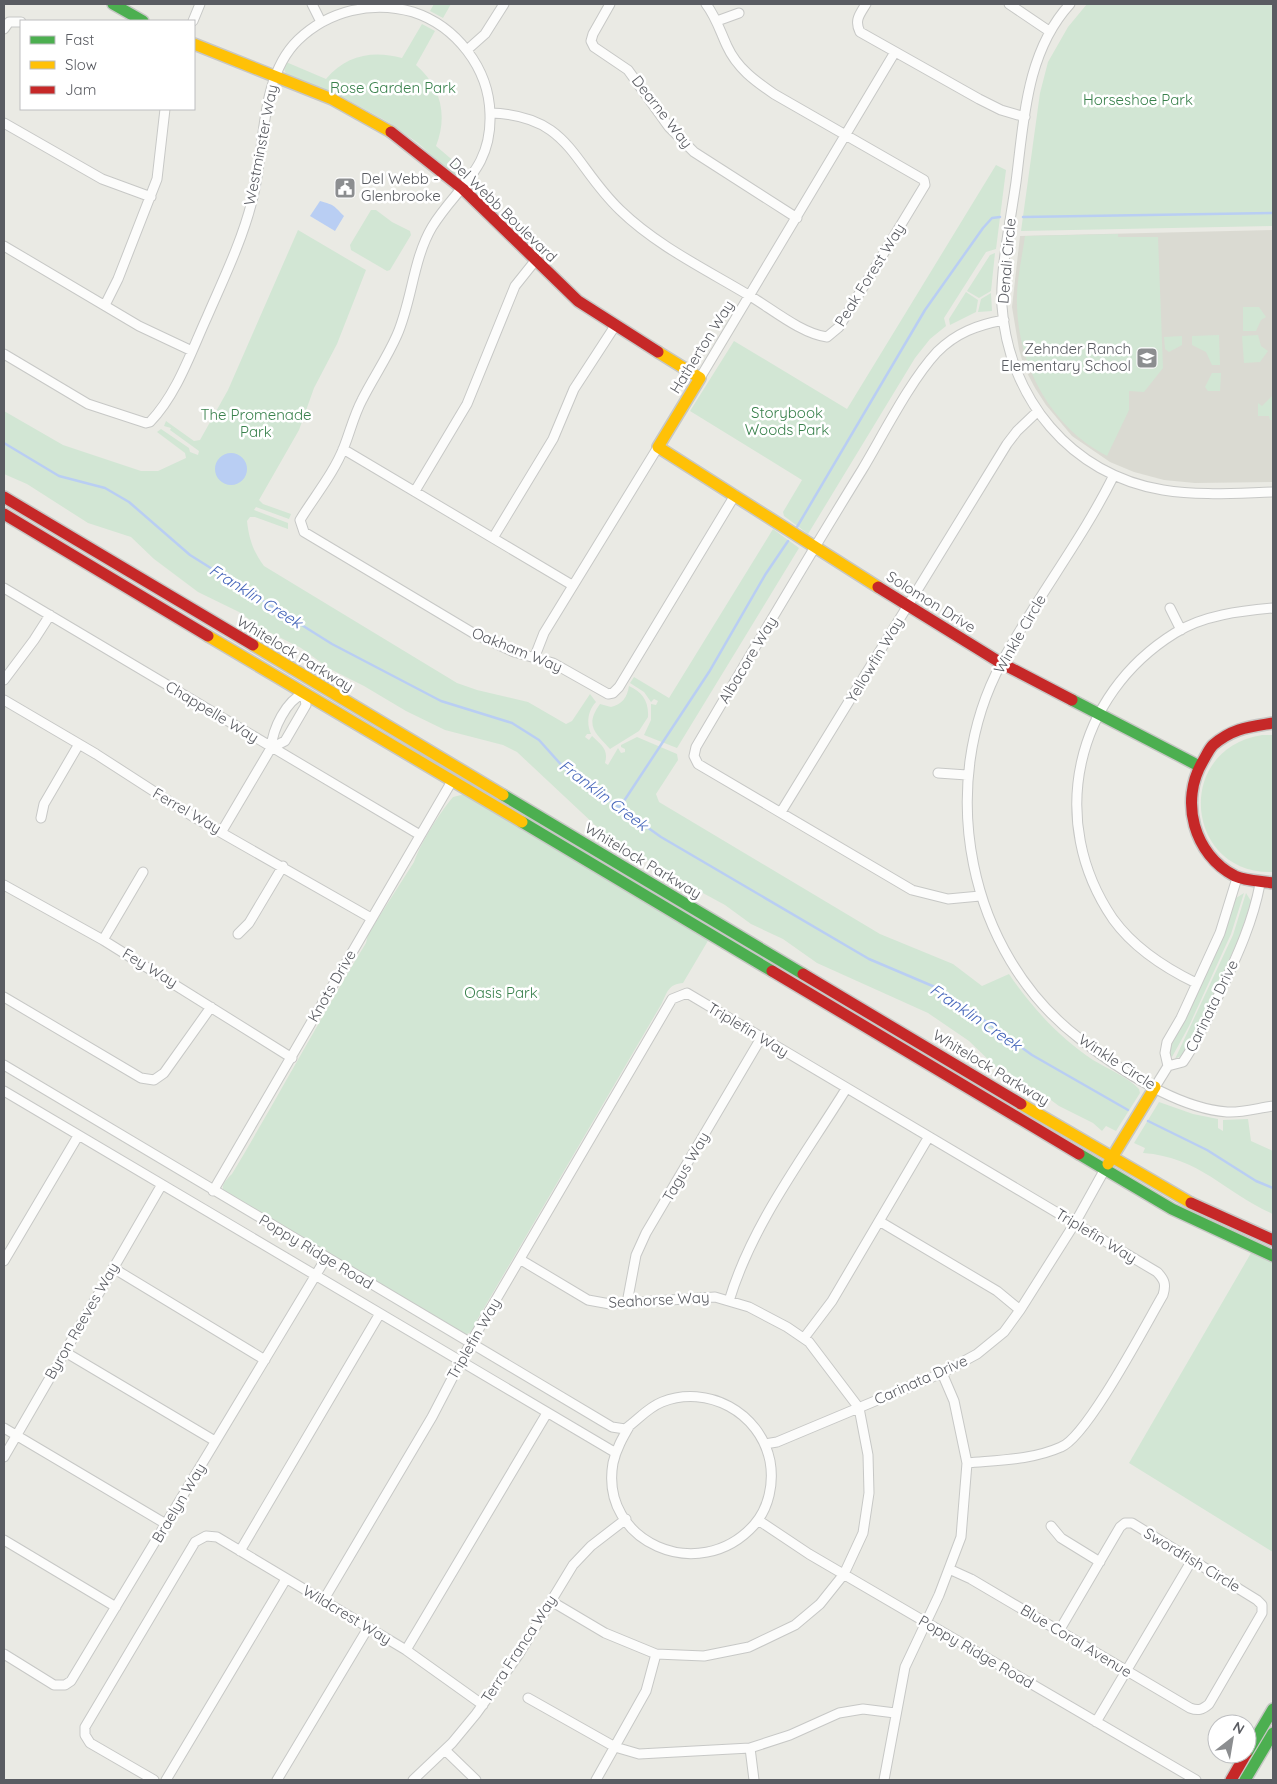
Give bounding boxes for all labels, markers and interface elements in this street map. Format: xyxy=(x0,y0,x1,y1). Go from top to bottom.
legend xyxy=(20,20,195,110)
text: Fast xyxy=(65,30,94,49)
text: Slow xyxy=(65,55,97,74)
street label: Dearne Way xyxy=(628,71,697,152)
park label: Rose Garden Park xyxy=(330,78,456,97)
text: Jam xyxy=(65,80,96,99)
street label: Westminster Way xyxy=(239,83,282,207)
park label: Horseshoe Park xyxy=(1083,90,1193,109)
street label: Del Webb Boulevard xyxy=(445,153,561,266)
place label: Del Webb - Glenbrooke xyxy=(361,169,441,205)
public building icon: Del Webb - Glenbrooke xyxy=(333,176,357,200)
street label: Denali Circle xyxy=(993,217,1020,305)
street label: Peak Forest Way xyxy=(830,220,909,330)
street label: Hatherton Way xyxy=(665,297,738,397)
place label: Zehnder Ranch Elementary School xyxy=(1001,339,1131,375)
school or university icon: Zehnder Ranch Elementary School xyxy=(1135,346,1159,370)
park label: Storybook Woods Park xyxy=(745,403,829,439)
park label: The Promenade Park xyxy=(200,405,312,441)
water label: Franklin Creek xyxy=(206,559,307,633)
street label: Solomon Drive xyxy=(883,567,979,637)
street label: Winkle Circle xyxy=(989,591,1050,677)
street label: Whitelock Parkway xyxy=(234,611,357,696)
street label: Albacore Way xyxy=(714,613,781,707)
street label: Yellowfin Way xyxy=(842,613,908,706)
street label: Oakham Way xyxy=(469,623,565,676)
street label: Chappelle Way xyxy=(162,676,262,747)
water label: Franklin Creek xyxy=(556,755,653,836)
street label: Ferrel Way xyxy=(150,783,225,838)
street label: Whitelock Parkway xyxy=(582,818,705,903)
street label: Fey Way xyxy=(119,944,181,991)
street label: Knots Drive xyxy=(303,946,360,1025)
street label: Carinata Drive xyxy=(1181,957,1242,1055)
water label: Franklin Creek xyxy=(927,979,1027,1056)
park label: Oasis Park xyxy=(464,983,538,1002)
street label: Triplefin Way xyxy=(704,998,792,1061)
street label: Whitelock Parkway xyxy=(930,1025,1053,1110)
street label: Winkle Circle xyxy=(1075,1030,1159,1094)
street label: Tagus Way xyxy=(658,1128,713,1205)
street label: Triplefin Way xyxy=(1052,1204,1140,1267)
street label: Poppy Ridge Road xyxy=(256,1210,377,1293)
street label: Byron Reeves Way xyxy=(40,1259,123,1383)
street label: Seahorse Way xyxy=(608,1287,710,1312)
street label: Triplefin Way xyxy=(443,1294,505,1383)
street label: Carinata Drive xyxy=(871,1351,970,1409)
street label: Braelyn Way xyxy=(147,1460,210,1546)
street label: Swordfish Circle xyxy=(1140,1523,1244,1596)
street label: Wildcrest Way xyxy=(300,1581,395,1648)
street label: Terra Franca Way xyxy=(477,1591,561,1706)
street label: Blue Coral Avenue xyxy=(1017,1600,1135,1681)
street label: Poppy Ridge Road xyxy=(915,1611,1037,1692)
north arrow xyxy=(1207,1714,1257,1764)
text: N xyxy=(1230,1717,1248,1738)

